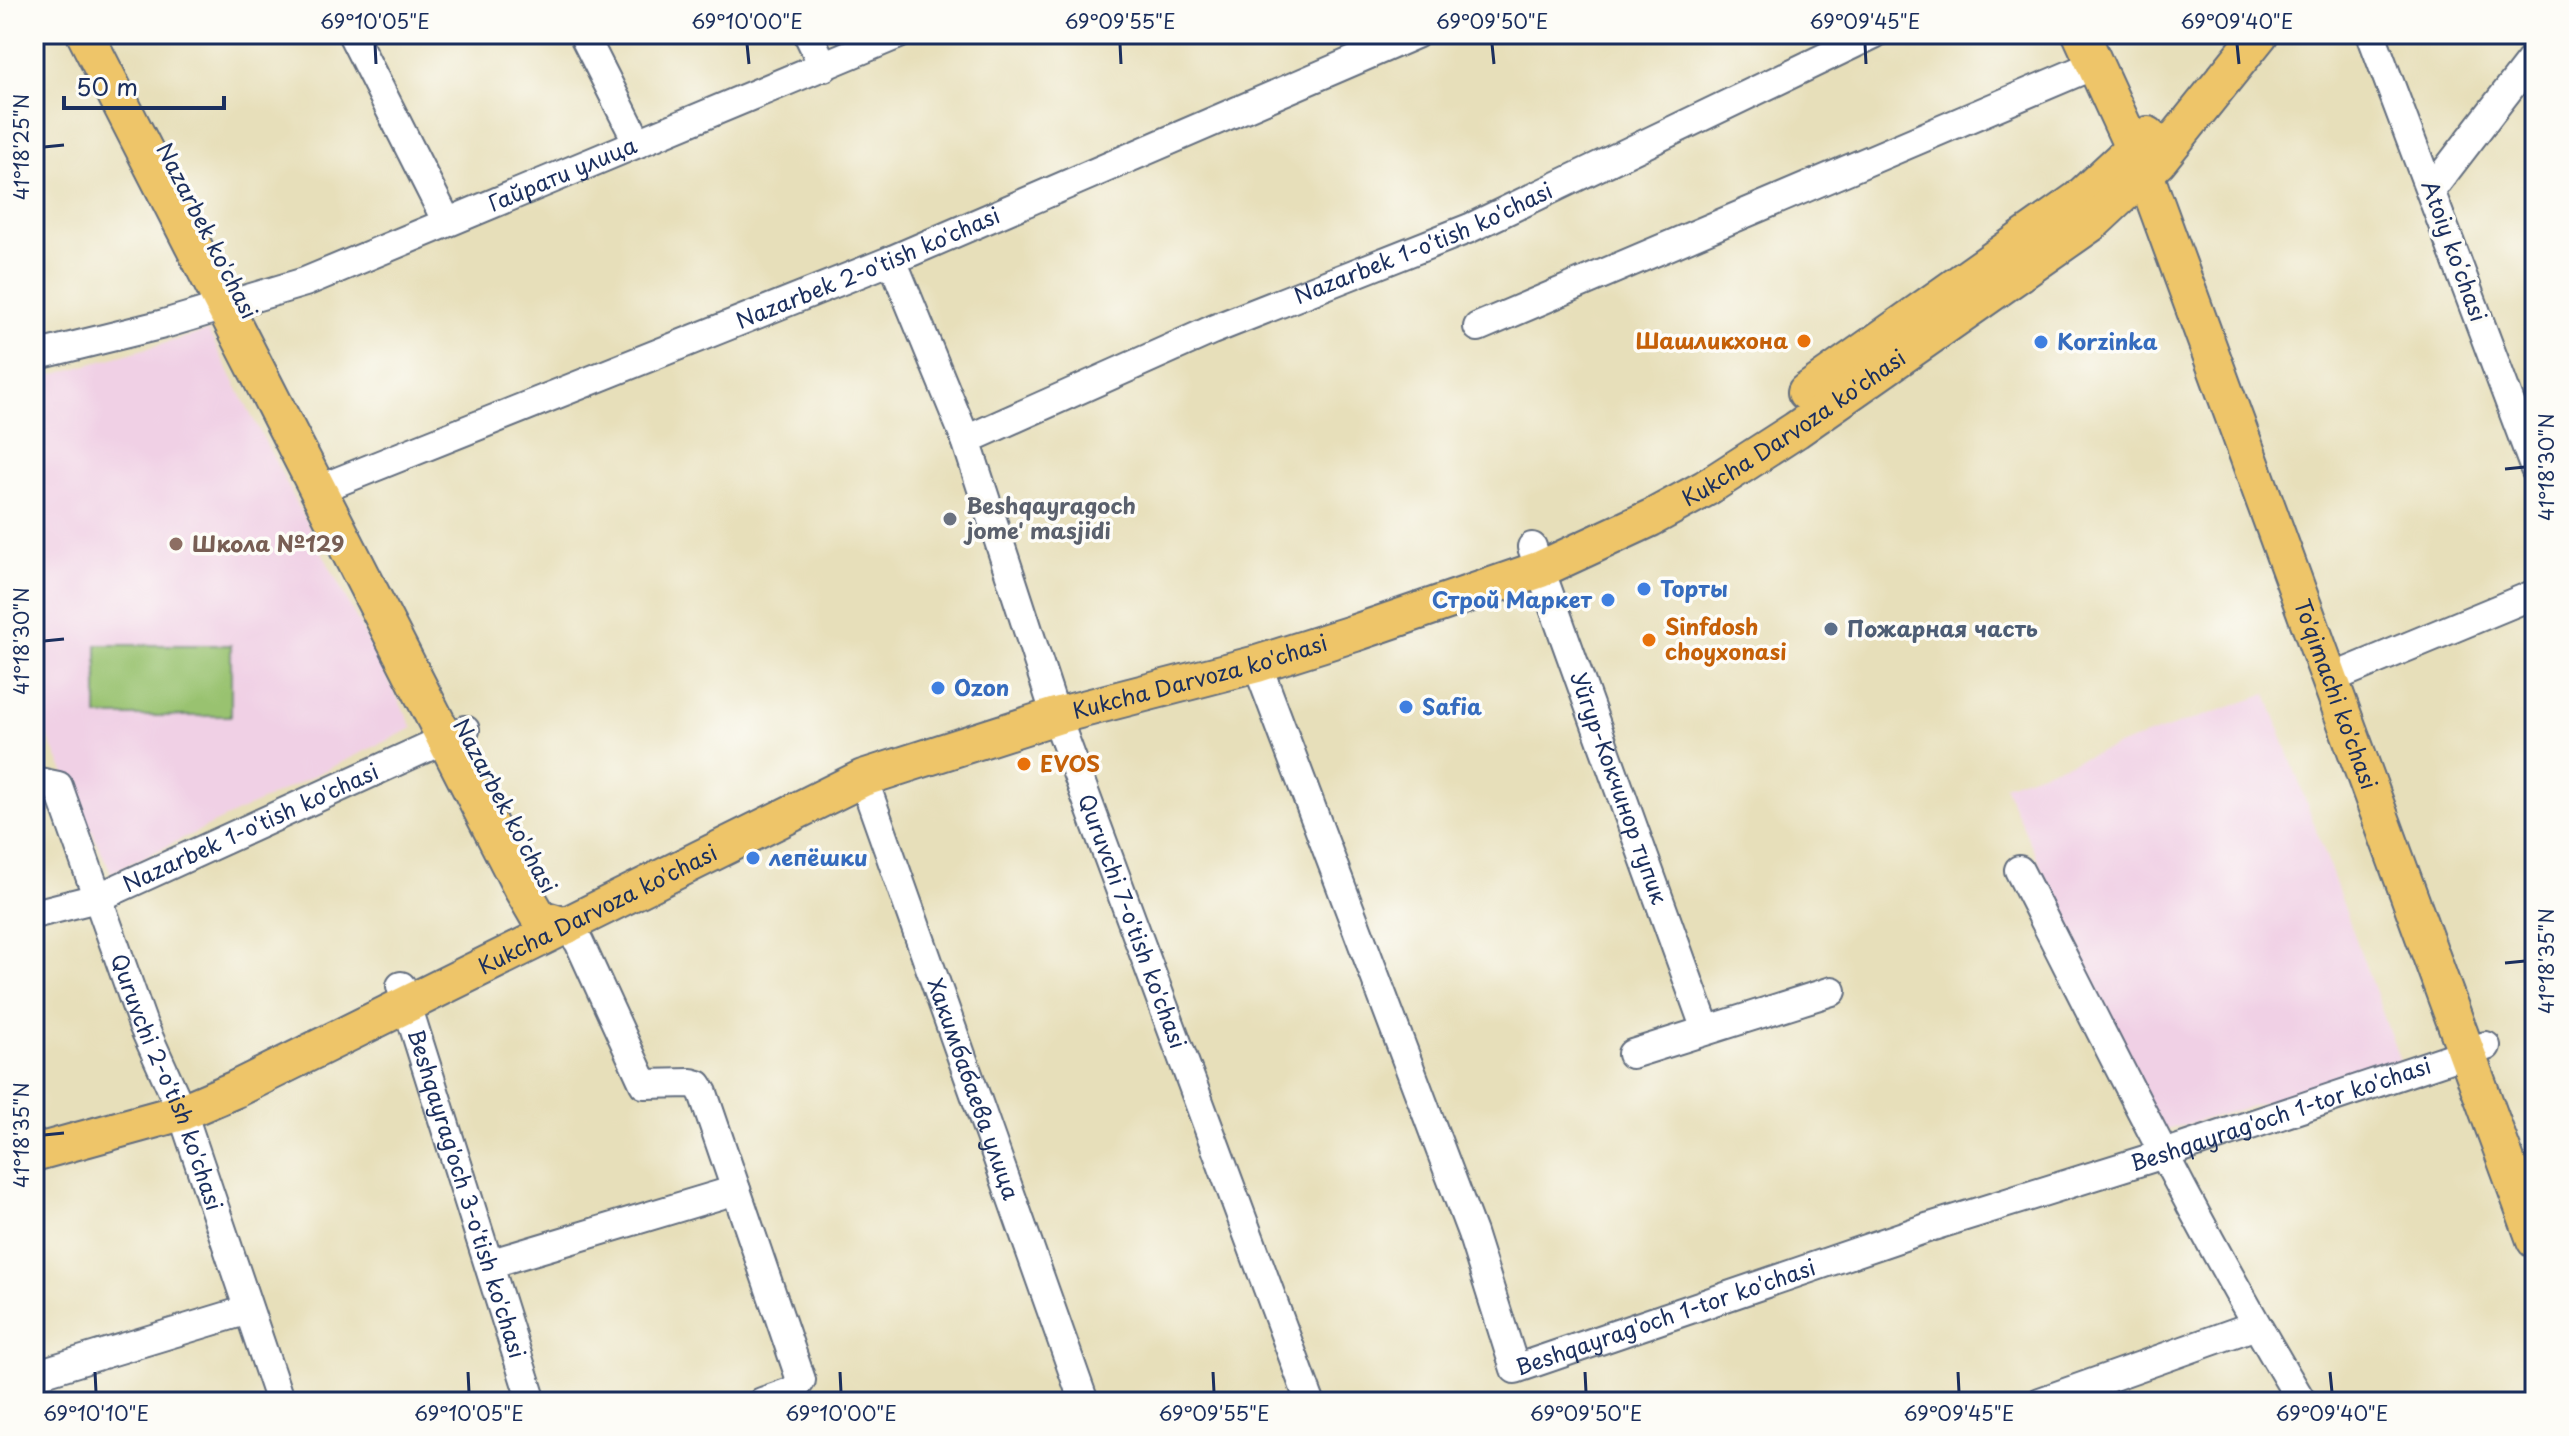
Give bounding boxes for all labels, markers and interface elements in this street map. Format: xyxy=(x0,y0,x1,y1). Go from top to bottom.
text: 69°10'05"E xyxy=(320,6,430,36)
text: 69°10'00"E xyxy=(691,6,803,36)
text: 69°09'55"E xyxy=(1065,6,1175,36)
text: 69°09'50"E xyxy=(1436,6,1548,36)
text: 69°09'45"E xyxy=(1810,6,1920,36)
text: 69°09'40"E xyxy=(2181,6,2293,36)
scale bar xyxy=(64,60,224,110)
text: 50 m xyxy=(76,68,138,104)
text: 41°18'25"N xyxy=(6,94,36,200)
street label: Гайрати улица xyxy=(483,127,641,219)
street label: Nazarbek ko'chasi xyxy=(150,136,267,324)
street label: Nazarbek 1-o'tish ko'chasi xyxy=(1289,173,1558,311)
street label: Atoiy koʻchasi xyxy=(2415,175,2496,326)
street label: Nazarbek 2-o'tish ko'chasi xyxy=(731,197,1005,336)
place label: Шашликхона xyxy=(1635,323,1788,356)
place label: Korzinka xyxy=(2057,324,2158,357)
marker: Шашликхона xyxy=(1795,332,1813,350)
marker: Korzinka xyxy=(2032,333,2050,351)
street label: Kukcha Darvoza ko'chasi xyxy=(1675,340,1912,513)
text: 41°18'30"N xyxy=(2531,413,2561,521)
place label: Beshqayragoch jome' masjidi xyxy=(963,488,1136,546)
marker: Beshqayragoch jome' masjidi xyxy=(941,510,959,528)
place label: Школа №129 xyxy=(192,526,344,559)
marker: Школа №129 xyxy=(167,535,185,553)
place label: Торты xyxy=(1660,571,1728,604)
marker: Торты xyxy=(1635,580,1653,598)
place label: Строй Маркет xyxy=(1432,582,1593,615)
text: 41°18'30"N xyxy=(6,587,36,695)
marker: Строй Маркет xyxy=(1599,591,1617,609)
street label: To'qimachi ko'chasi xyxy=(2287,594,2387,794)
place label: Sinfdosh choyxonasi xyxy=(1665,609,1786,667)
place label: Пожарная часть xyxy=(1847,611,2038,644)
marker: Пожарная часть xyxy=(1822,620,1840,638)
street label: Kukcha Darvoza ko'chasi xyxy=(1068,625,1331,726)
marker: Sinfdosh choyxonasi xyxy=(1640,631,1658,649)
street label: Уйгур-Кокчинор тупик xyxy=(1563,667,1677,909)
place label: Ozon xyxy=(954,670,1009,703)
marker: Ozon xyxy=(929,679,947,697)
place label: Safia xyxy=(1422,689,1482,722)
marker: Safia xyxy=(1397,698,1415,716)
street label: Nazarbek ko'chasi xyxy=(446,712,566,899)
place label: EVOS xyxy=(1040,746,1100,779)
street label: Nazarbek 1-o'tish ko'chasi xyxy=(117,754,383,899)
marker: EVOS xyxy=(1015,755,1033,773)
street label: Quruvchi 7-o'tish ko'chasi xyxy=(1071,789,1196,1053)
street label: Kukcha Darvoza ko'chasi xyxy=(472,835,722,982)
place label: лепёшки xyxy=(768,840,868,873)
marker: лепёшки xyxy=(744,849,762,867)
text: 41°18'35"N xyxy=(2531,908,2561,1014)
street label: Quruvchi 2-o'tish ko'chasi xyxy=(104,949,232,1214)
street label: Хакимбабаева улица xyxy=(920,973,1029,1204)
street label: Beshqayrag'och 3-o'tish ko'chasi xyxy=(401,1025,535,1362)
street label: Beshqayrag'och 1-tor ko'chasi xyxy=(2126,1048,2435,1178)
text: 41°18'35"N xyxy=(6,1082,36,1188)
street label: Beshqayrag'och 1-tor ko'chasi xyxy=(1511,1249,1819,1383)
text: 69°10'10"E xyxy=(43,1398,149,1428)
text: 69°10'05"E xyxy=(414,1398,524,1428)
text: 69°10'00"E xyxy=(785,1398,897,1428)
text: 69°09'55"E xyxy=(1159,1398,1269,1428)
text: 69°09'50"E xyxy=(1530,1398,1642,1428)
text: 69°09'45"E xyxy=(1904,1398,2014,1428)
text: 69°09'40"E xyxy=(2276,1398,2388,1428)

